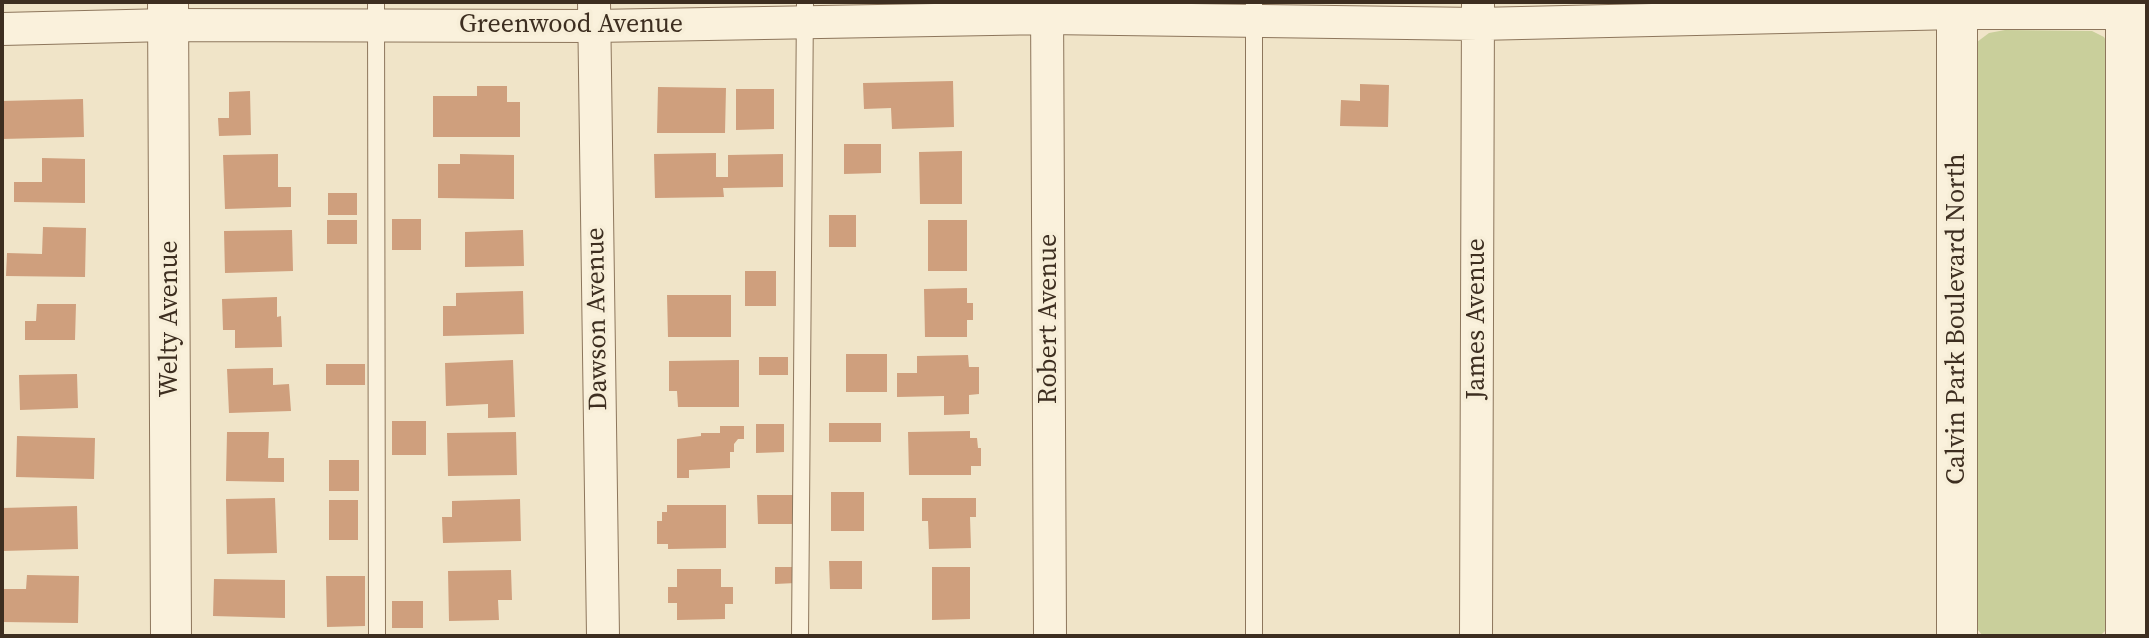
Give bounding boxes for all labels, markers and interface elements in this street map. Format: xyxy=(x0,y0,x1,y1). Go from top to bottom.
street label: Greenwood Avenue xyxy=(459,9,683,41)
street label: Calvin Park Boulevard North xyxy=(1941,153,1973,485)
street label: Dawson Avenue xyxy=(581,227,615,411)
street label: Robert Avenue xyxy=(1033,234,1065,404)
street label: James Avenue xyxy=(1461,238,1493,400)
street label: Welty Avenue xyxy=(154,240,186,398)

